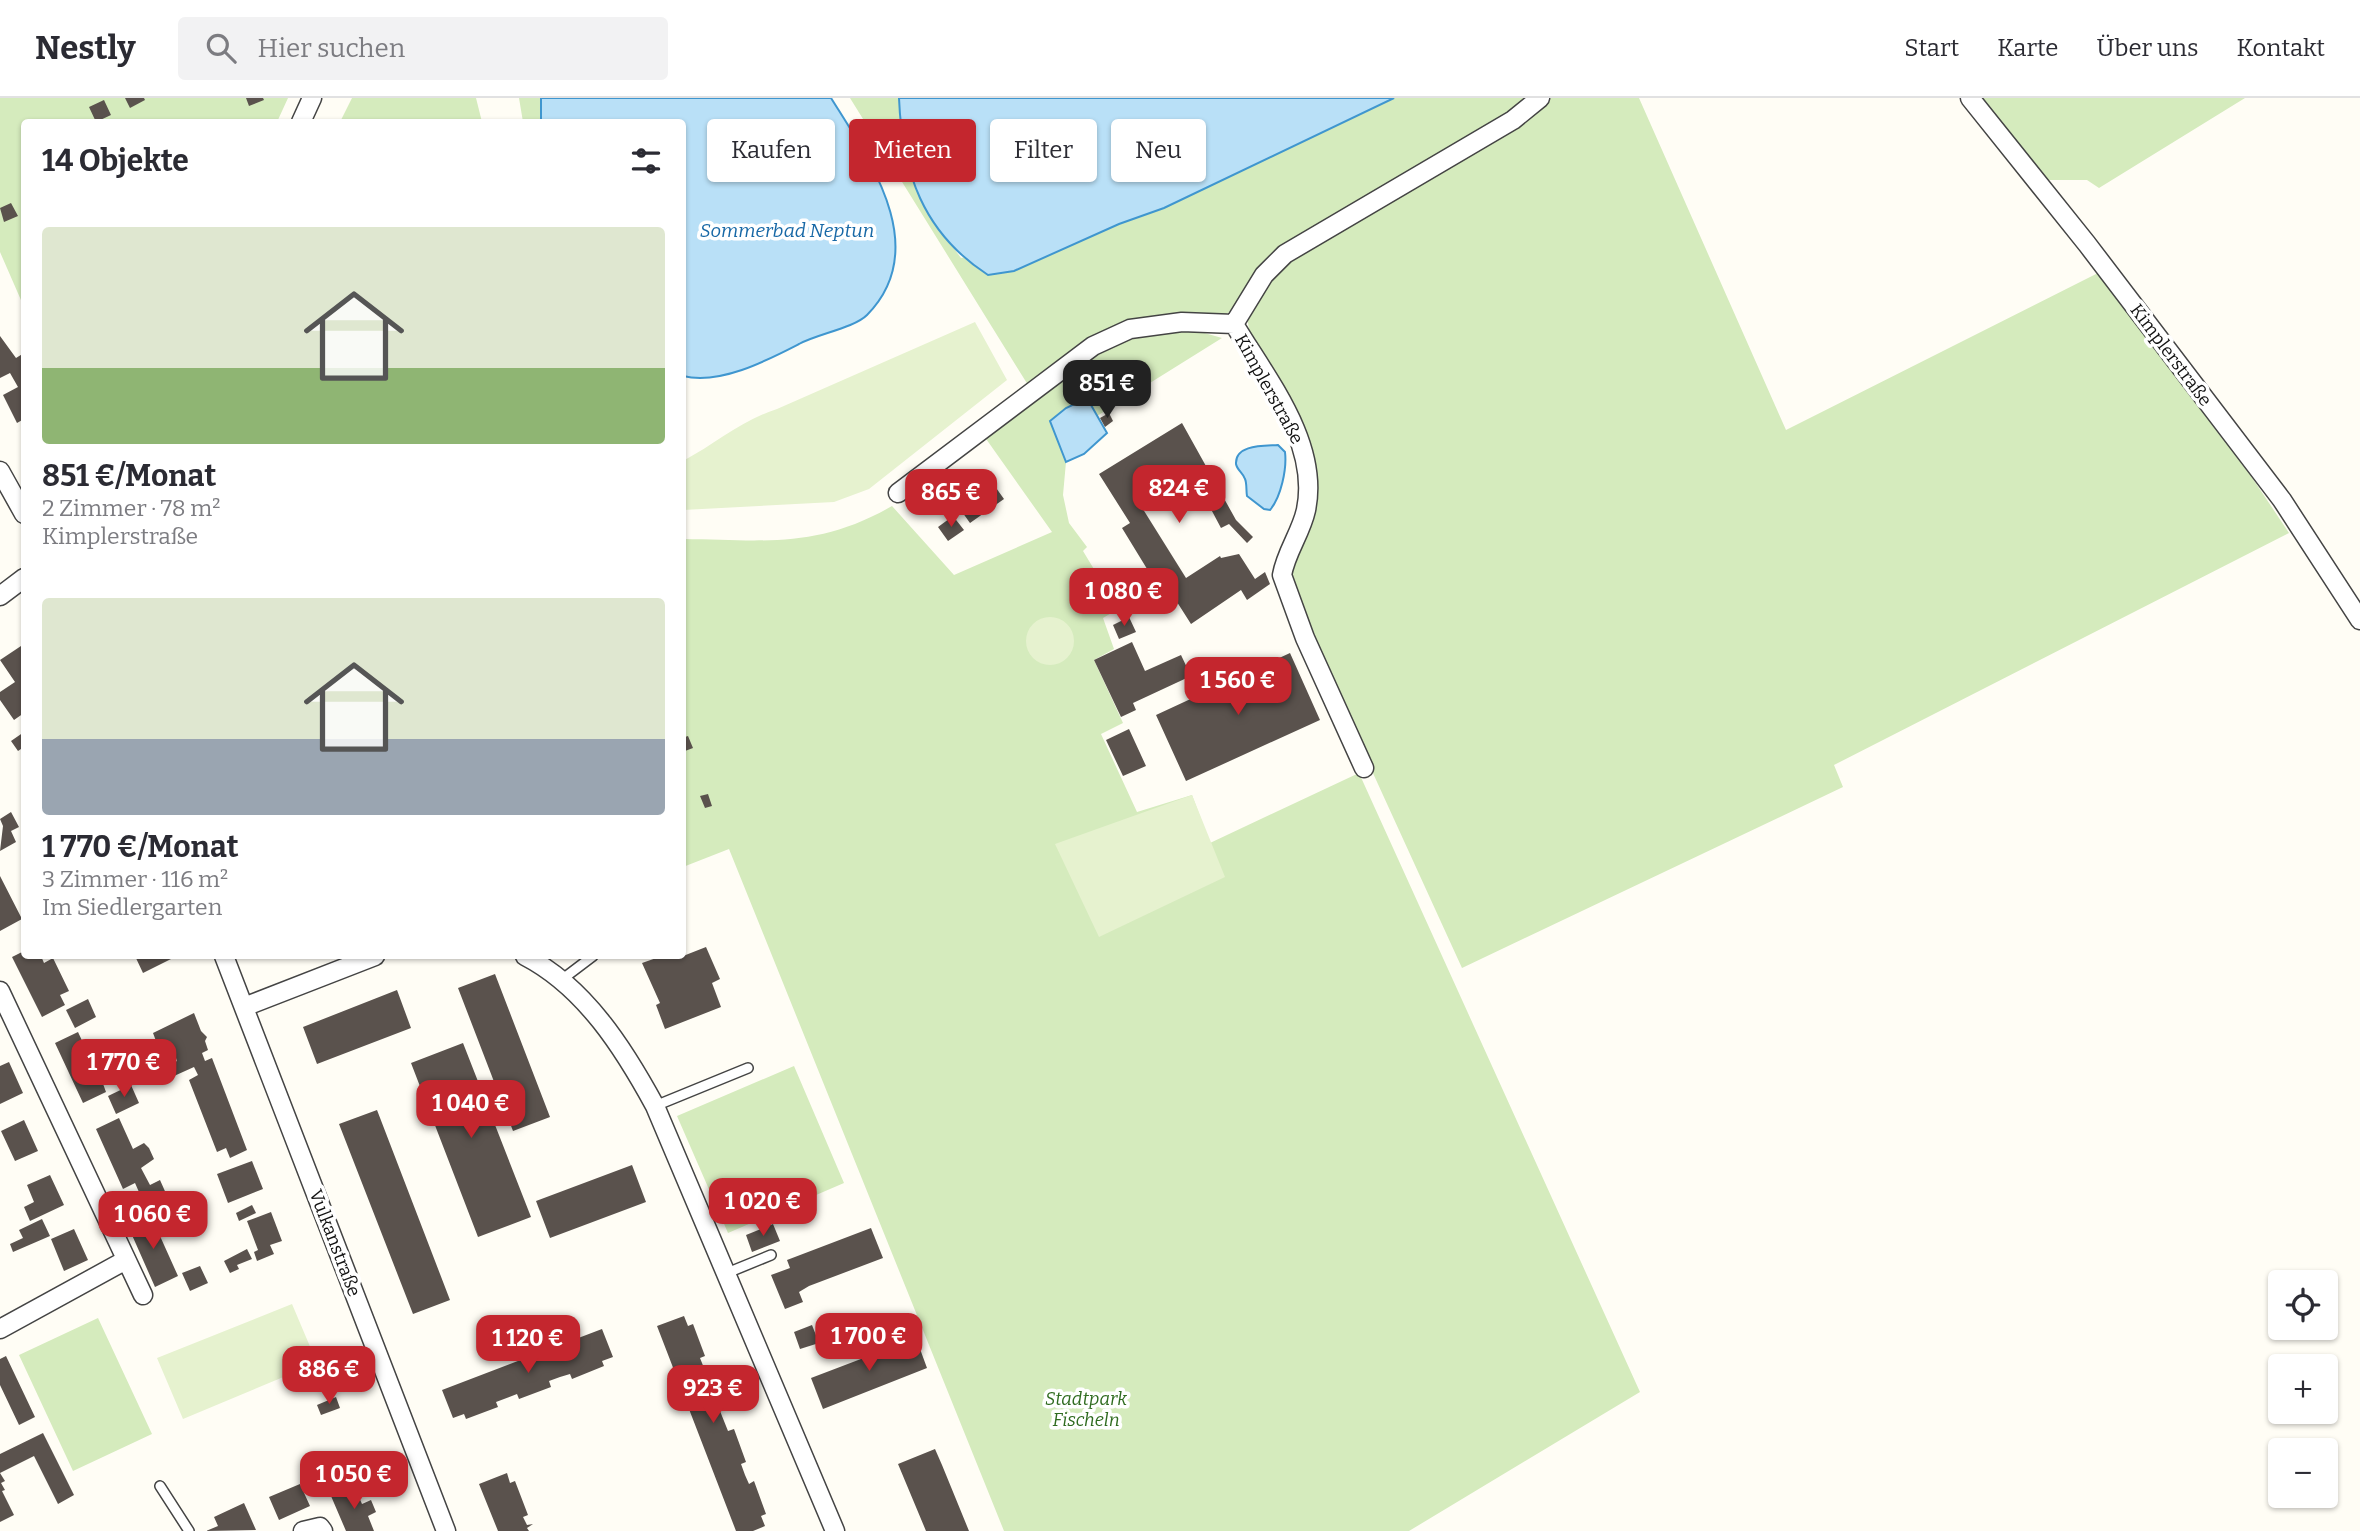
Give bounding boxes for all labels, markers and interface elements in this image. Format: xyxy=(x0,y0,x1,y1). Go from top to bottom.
search box xyxy=(178,17,668,80)
text: Nestly xyxy=(35,28,136,68)
icon: search xyxy=(202,29,240,67)
text: Hier suchen xyxy=(258,33,405,64)
text: Start xyxy=(1904,34,1959,62)
text: Karte xyxy=(1997,34,2059,62)
text: Über uns xyxy=(2097,34,2199,62)
text: Kontakt xyxy=(2237,34,2325,62)
chip: Kaufen xyxy=(707,119,835,182)
chip: Mieten xyxy=(849,119,976,182)
chip: Filter xyxy=(990,119,1097,182)
chip: Neu xyxy=(1111,119,1206,182)
icon: filters xyxy=(627,142,665,180)
text: 14 Objekte xyxy=(42,143,189,179)
water label: Sommerbad Neptun xyxy=(700,219,874,242)
icon: home xyxy=(291,273,417,399)
street label: Kimplerstraße xyxy=(2125,300,2217,410)
street label: Kimplerstraße xyxy=(1230,330,1308,448)
pin: 851 € xyxy=(1058,360,1156,420)
text: 851 € xyxy=(1079,369,1135,397)
text: 851 €/Monat xyxy=(42,458,216,494)
pin: 824 € xyxy=(1130,466,1228,525)
pin: 865 € xyxy=(902,470,1000,529)
text: 824 € xyxy=(1149,474,1209,502)
text: 865 € xyxy=(921,478,981,506)
text: 2 Zimmer · 78 m² xyxy=(42,494,220,522)
text: Kimplerstraße xyxy=(42,522,198,550)
pin: 1 080 € xyxy=(1059,568,1189,628)
text: 1 080 € xyxy=(1085,577,1163,605)
icon: home xyxy=(291,644,417,770)
pin: 1 560 € xyxy=(1173,658,1303,717)
text: 1 560 € xyxy=(1201,666,1275,694)
text: 1 770 €/Monat xyxy=(42,829,239,865)
text: 3 Zimmer · 116 m² xyxy=(42,865,228,893)
text: Im Siedlergarten xyxy=(42,893,222,921)
pin: 1 770 € xyxy=(59,1040,189,1099)
text: 1 770 € xyxy=(87,1048,161,1076)
pin: 1 040 € xyxy=(406,1080,536,1140)
text: 1 040 € xyxy=(432,1089,510,1117)
pin: 1 020 € xyxy=(698,1178,828,1238)
street label: Vulkanstraße xyxy=(305,1187,365,1299)
text: 1 020 € xyxy=(725,1187,801,1215)
pin: 1 060 € xyxy=(88,1192,218,1251)
text: 1 060 € xyxy=(114,1200,192,1228)
map controls xyxy=(2268,1270,2338,1508)
button: locate xyxy=(2268,1270,2338,1340)
pin: 1 700 € xyxy=(804,1314,934,1373)
pin: 1 120 € xyxy=(463,1316,593,1375)
text: 1 700 € xyxy=(831,1322,907,1350)
text: 1 120 € xyxy=(492,1324,564,1352)
pin: 886 € xyxy=(280,1346,378,1406)
button: + xyxy=(2268,1354,2338,1424)
text: 886 € xyxy=(298,1355,360,1383)
pin: 923 € xyxy=(664,1366,762,1425)
text: 923 € xyxy=(683,1374,743,1402)
park label: Stadtpark Fischeln xyxy=(1045,1388,1127,1431)
button: − xyxy=(2268,1438,2338,1508)
pin: 1 050 € xyxy=(289,1452,419,1511)
text: 1 050 € xyxy=(316,1460,392,1488)

